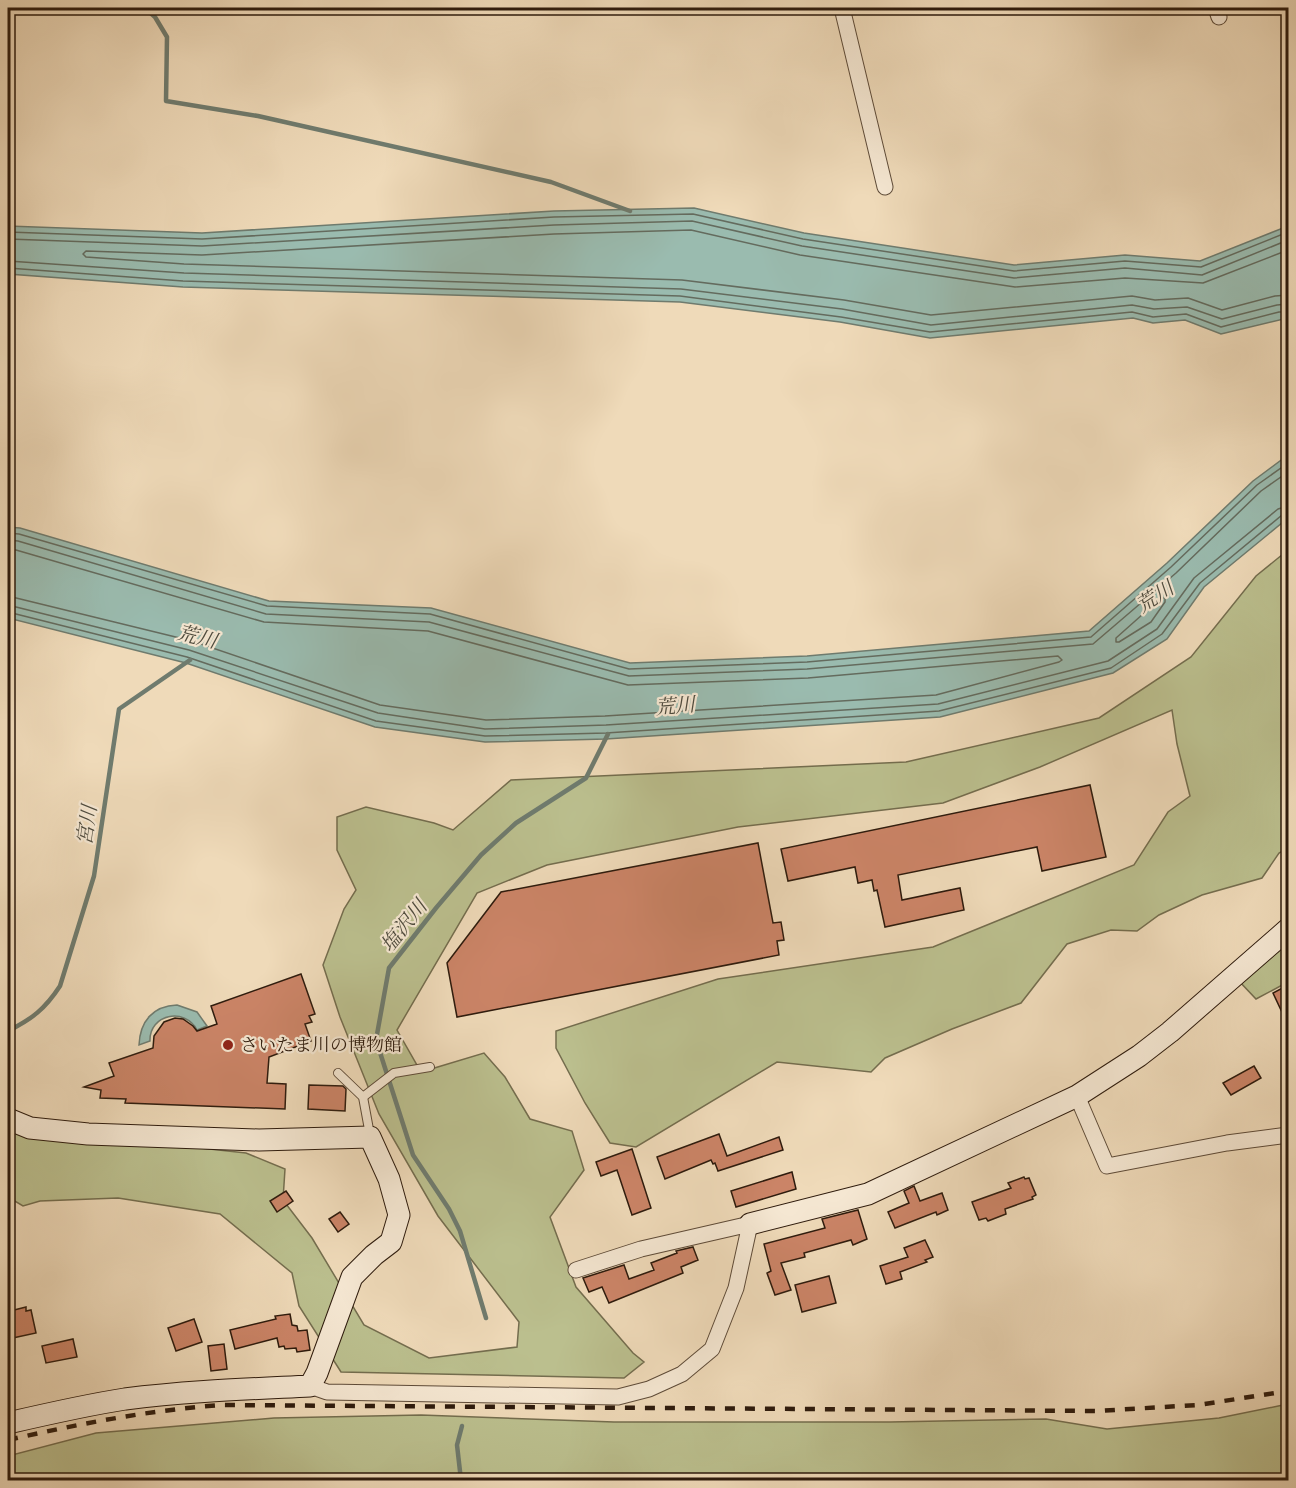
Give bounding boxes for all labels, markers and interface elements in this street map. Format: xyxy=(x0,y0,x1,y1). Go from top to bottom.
water label: 荒川 xyxy=(1132,575,1180,618)
water label: 荒川 xyxy=(175,621,221,653)
water label: 荒川 xyxy=(654,693,698,719)
water label: 宮川 xyxy=(73,802,101,846)
water label: 塩沢川 xyxy=(376,894,433,957)
place label: さいたま川の博物館 xyxy=(240,1035,402,1056)
marker: さいたま川の博物館 xyxy=(221,1038,235,1052)

